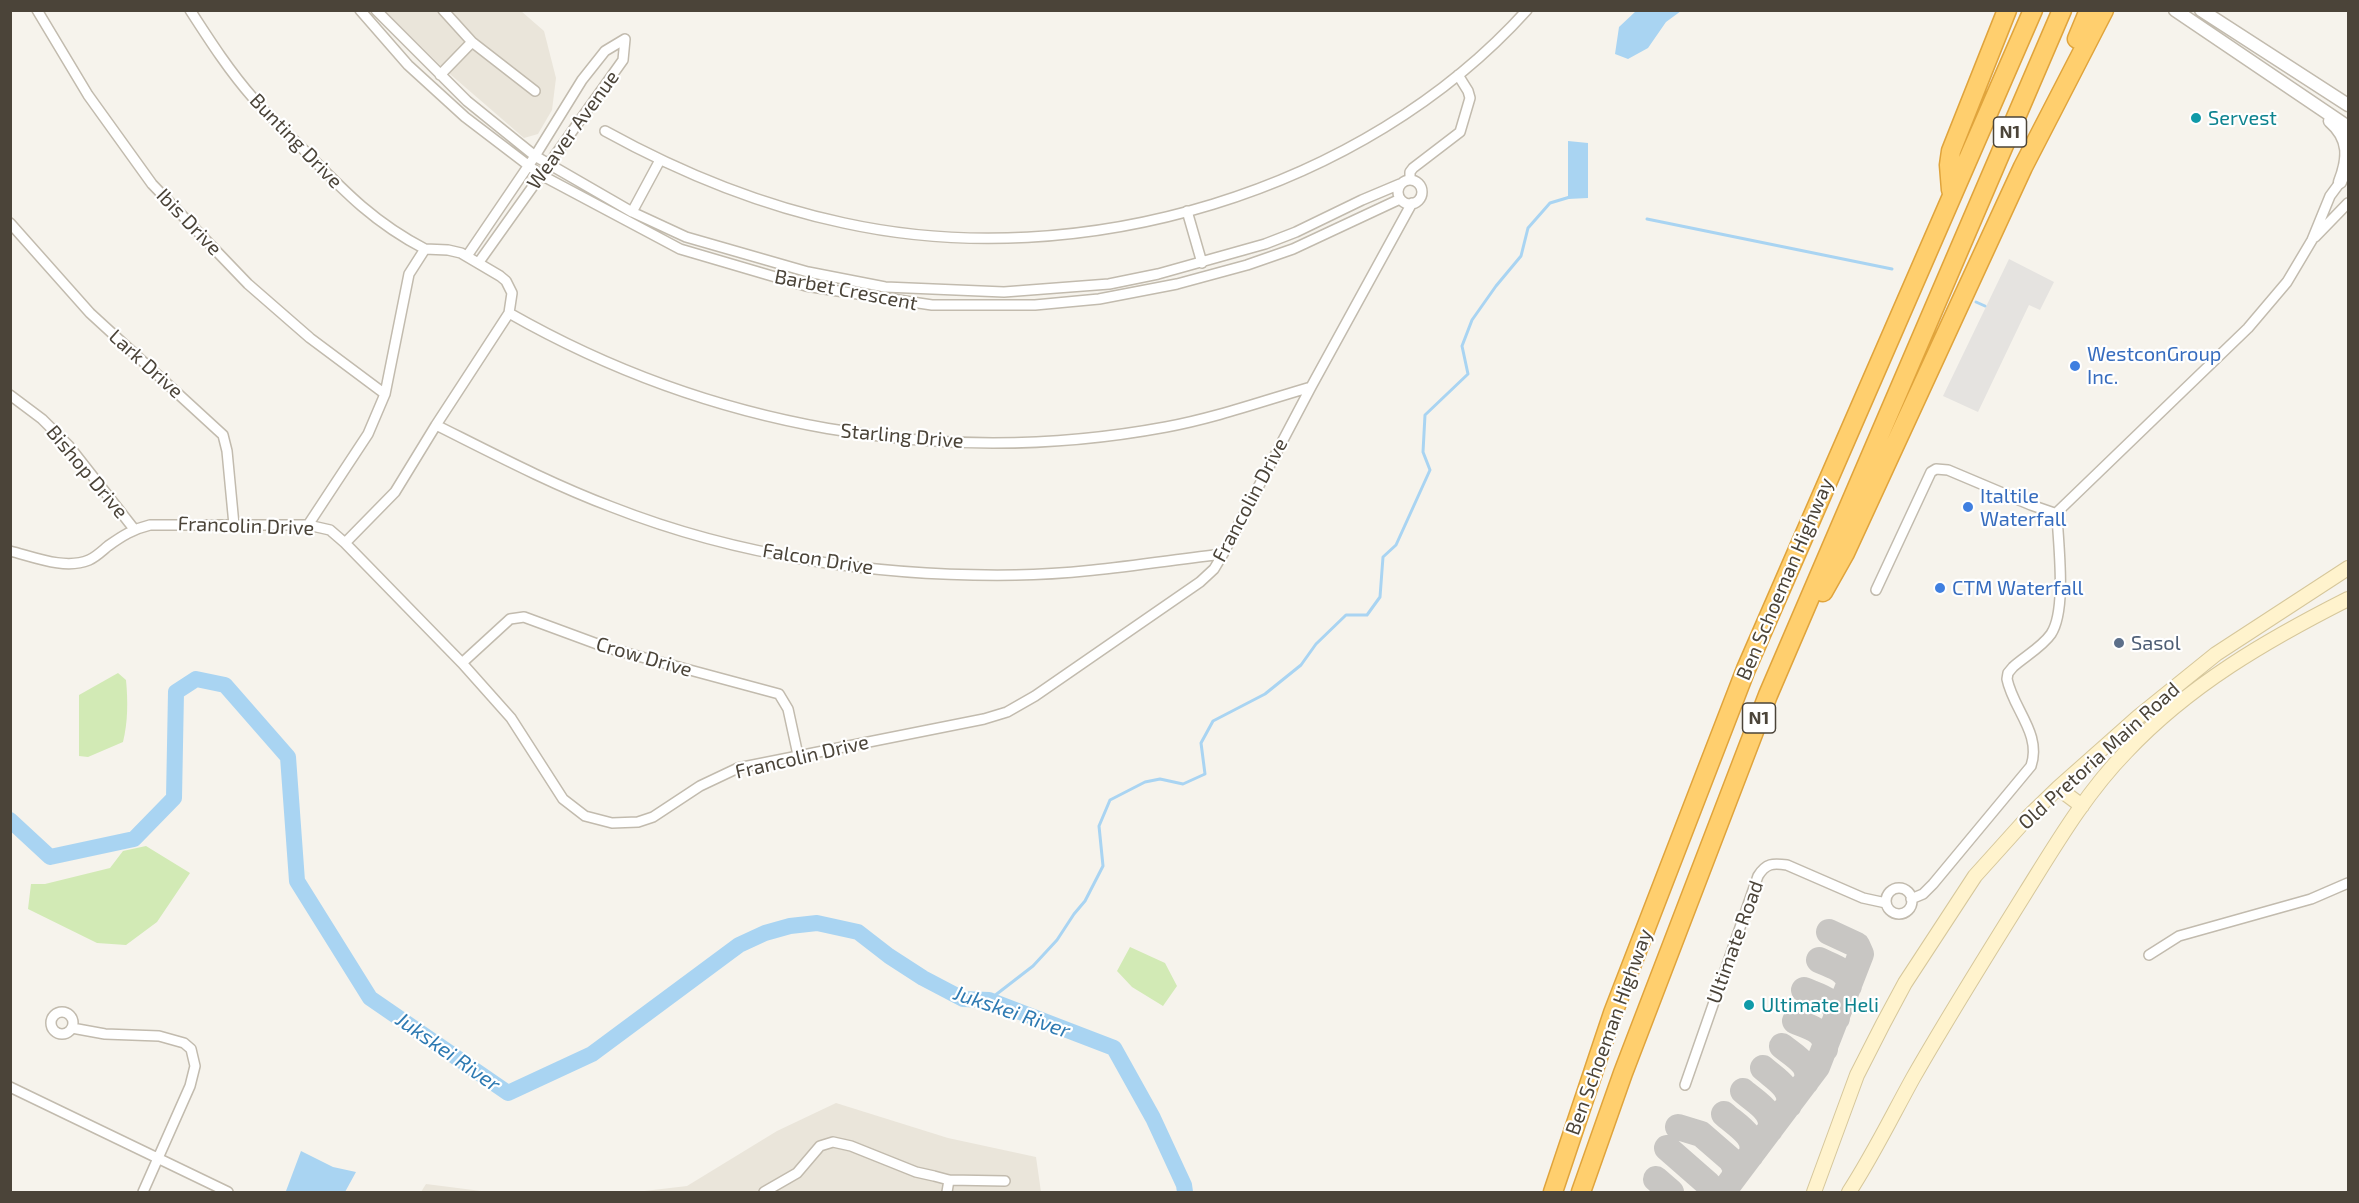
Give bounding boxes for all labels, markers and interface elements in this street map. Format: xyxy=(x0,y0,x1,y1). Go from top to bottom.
street label: Weaver Avenue xyxy=(522,66,624,194)
street label: Bunting Drive xyxy=(245,89,347,193)
place label: Servest xyxy=(2208,106,2277,130)
marker: Servest xyxy=(2189,111,2203,125)
road number: N1 xyxy=(1994,117,2026,147)
street label: Ibis Drive xyxy=(151,184,227,260)
street label: Barbet Crescent xyxy=(772,264,920,316)
street label: Lark Drive xyxy=(104,325,188,403)
place label: WestconGroup Inc. xyxy=(2087,342,2221,389)
marker: WestconGroup Inc. xyxy=(2068,359,2082,373)
street label: Starling Drive xyxy=(840,419,964,453)
street label: Bishop Drive xyxy=(41,421,133,523)
street label: Francolin Drive xyxy=(1207,434,1293,566)
street label: Ben Schoeman Highway xyxy=(1731,474,1839,684)
place label: Italtile Waterfall xyxy=(1980,484,2067,531)
marker: Italtile Waterfall xyxy=(1961,500,1975,514)
street label: Francolin Drive xyxy=(177,512,315,540)
street label: Falcon Drive xyxy=(761,538,875,580)
place label: CTM Waterfall xyxy=(1952,576,2084,600)
marker: CTM Waterfall xyxy=(1933,581,1947,595)
place label: Sasol xyxy=(2131,631,2181,655)
street label: Crow Drive xyxy=(593,632,695,682)
marker: Sasol xyxy=(2112,636,2126,650)
street label: Old Pretoria Main Road xyxy=(2013,677,2185,835)
road number: N1 xyxy=(1742,703,1776,733)
street label: Francolin Drive xyxy=(733,730,871,784)
street label: Ultimate Road xyxy=(1702,877,1768,1007)
street label: Ben Schoeman Highway xyxy=(1561,926,1657,1138)
water label: Jukskei River xyxy=(950,980,1074,1044)
place label: Ultimate Heli xyxy=(1761,993,1879,1017)
marker: Ultimate Heli xyxy=(1742,998,1756,1012)
water label: Jukskei River xyxy=(391,1007,505,1097)

